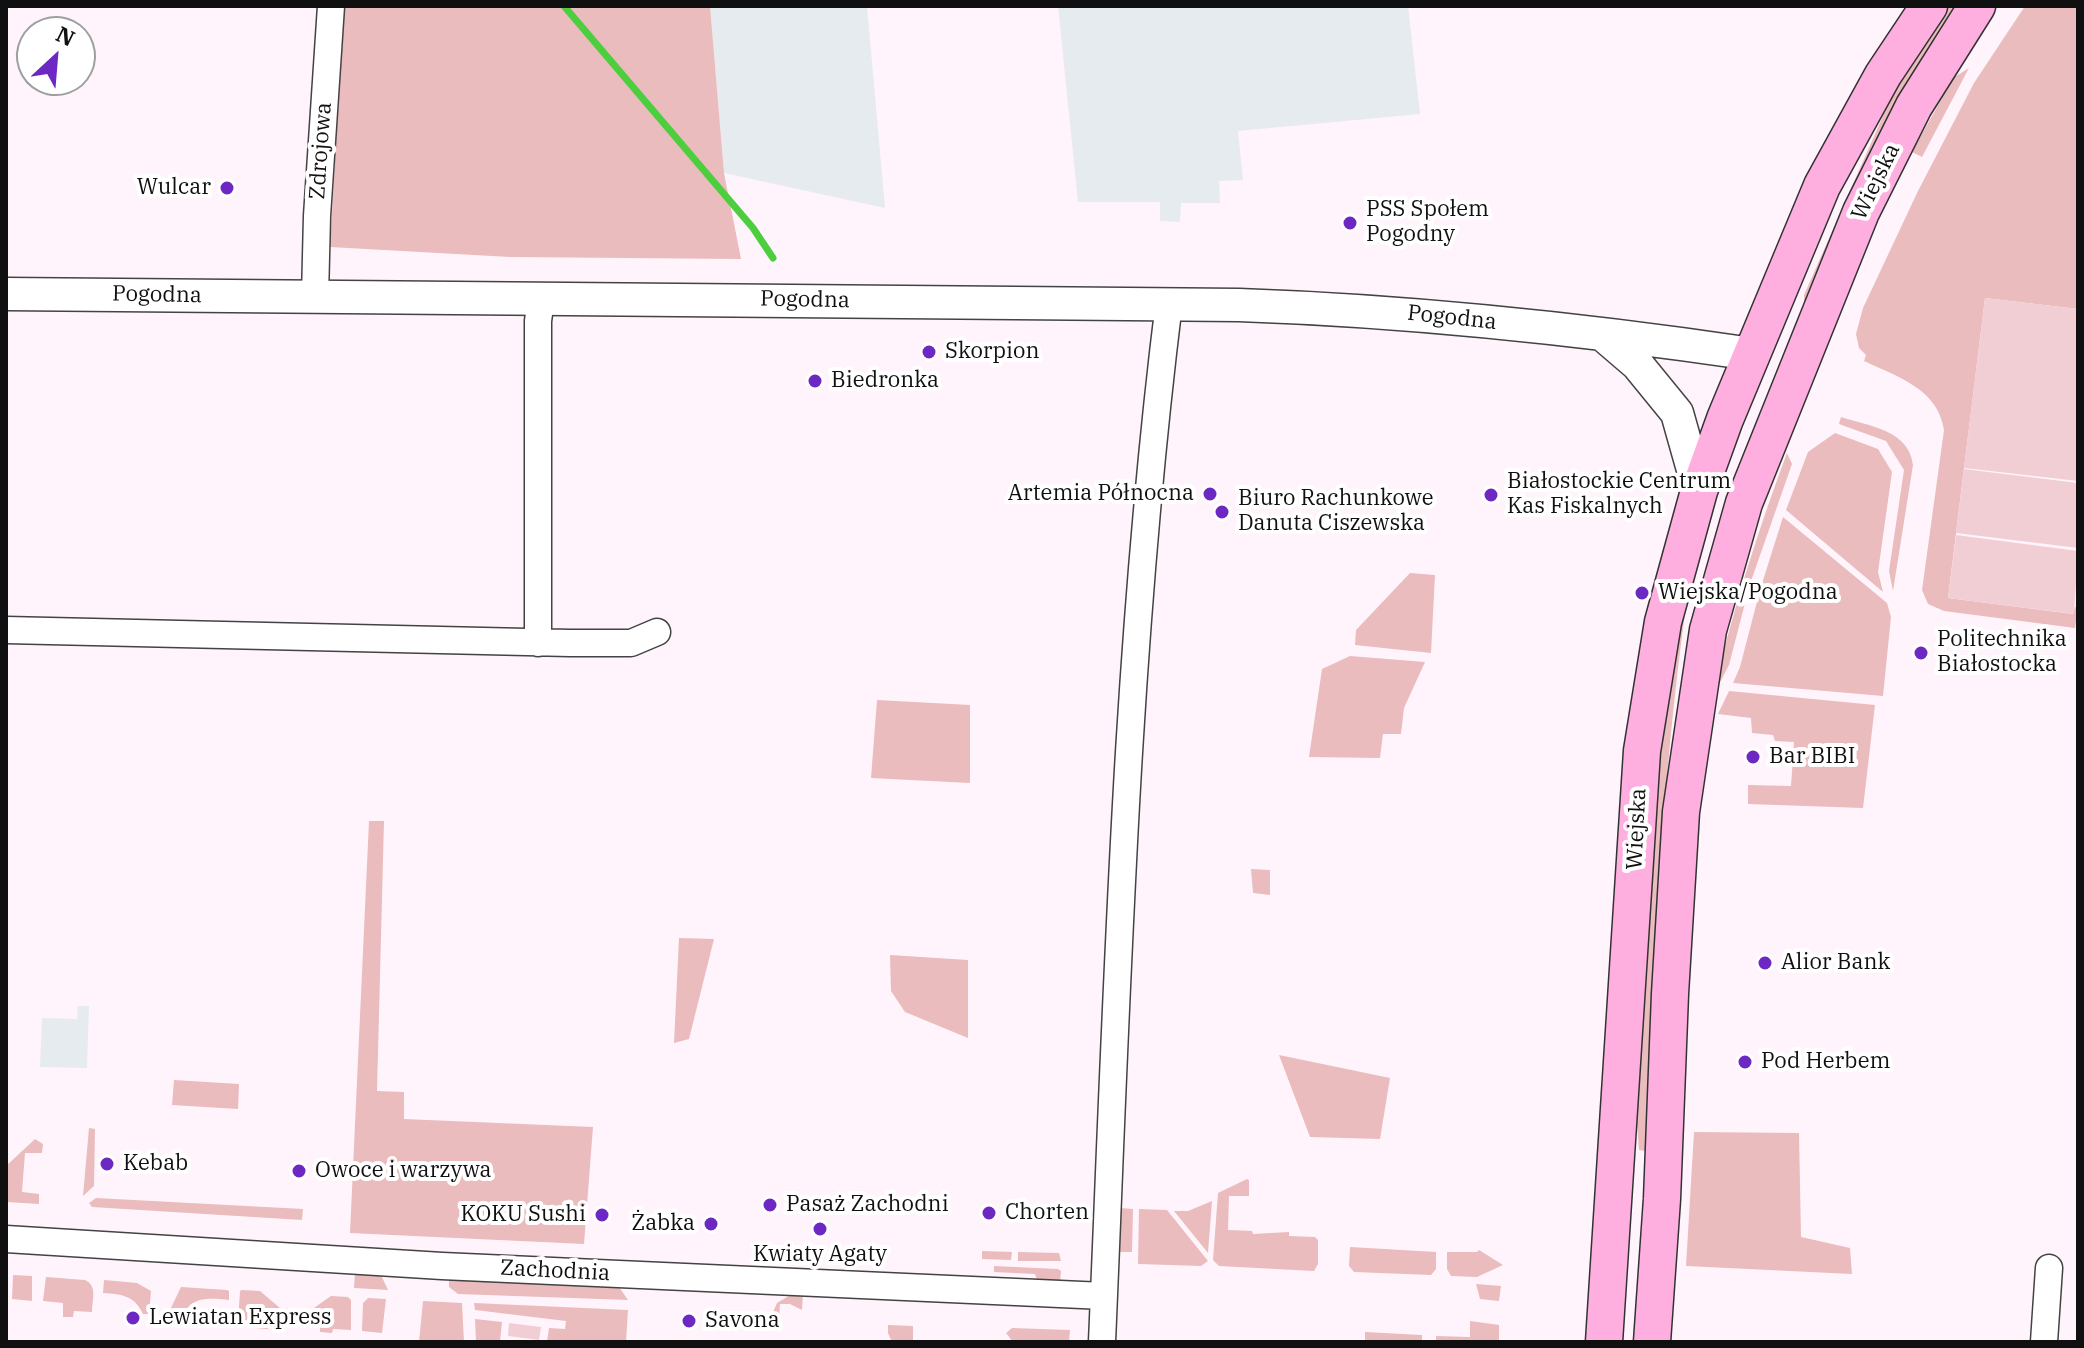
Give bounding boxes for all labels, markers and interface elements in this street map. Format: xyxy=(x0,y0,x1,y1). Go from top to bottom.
north arrow xyxy=(16,16,96,96)
text: N xyxy=(52,19,80,53)
street label: Zdrojowa xyxy=(304,102,338,200)
street label: Wiejska xyxy=(1846,139,1906,225)
place label: Wulcar xyxy=(137,175,211,201)
marker: Wulcar xyxy=(218,179,236,197)
place label: PSS Społem Pogodny xyxy=(1366,197,1489,248)
marker: PSS Społem Pogodny xyxy=(1341,214,1359,232)
street label: Pogodna xyxy=(112,281,202,309)
street label: Pogodna xyxy=(760,286,850,314)
street label: Pogodna xyxy=(1406,300,1498,336)
place label: Skorpion xyxy=(945,339,1039,365)
marker: Skorpion xyxy=(920,343,938,361)
place label: Biedronka xyxy=(831,368,939,394)
marker: Biedronka xyxy=(806,372,824,390)
place label: Białostockie Centrum Kas Fiskalnych xyxy=(1507,469,1731,520)
place label: Artemia Północna xyxy=(1008,481,1194,507)
marker: Artemia Północna xyxy=(1201,485,1219,503)
place label: Biuro Rachunkowe Danuta Ciszewska xyxy=(1238,486,1434,538)
marker: Białostockie Centrum Kas Fiskalnych xyxy=(1482,486,1500,504)
marker: Biuro Rachunkowe Danuta Ciszewska xyxy=(1213,503,1231,521)
place label: Wiejska/Pogodna xyxy=(1658,580,1838,606)
marker: Wiejska/Pogodna xyxy=(1633,584,1651,602)
place label: Politechnika Białostocka xyxy=(1937,627,2067,678)
marker: Politechnika Białostocka xyxy=(1912,644,1930,662)
place label: Bar BIBI xyxy=(1769,744,1855,770)
marker: Bar BIBI xyxy=(1744,748,1762,766)
street label: Wiejska xyxy=(1622,787,1652,871)
place label: Alior Bank xyxy=(1781,950,1890,976)
marker: Alior Bank xyxy=(1756,954,1774,972)
place label: Pod Herbem xyxy=(1761,1049,1890,1075)
marker: Pod Herbem xyxy=(1736,1053,1754,1071)
place label: Kebab xyxy=(123,1151,188,1177)
marker: Kebab xyxy=(98,1155,116,1173)
place label: Owoce i warzywa xyxy=(315,1158,492,1184)
marker: Owoce i warzywa xyxy=(290,1162,308,1180)
place label: Pasaż Zachodni xyxy=(786,1192,949,1218)
marker: Pasaż Zachodni xyxy=(761,1196,779,1214)
place label: Chorten xyxy=(1005,1200,1089,1226)
place label: KOKU Sushi xyxy=(460,1202,586,1228)
marker: Chorten xyxy=(980,1204,998,1222)
marker: KOKU Sushi xyxy=(593,1206,611,1224)
place label: Żabka xyxy=(631,1211,695,1237)
marker: Żabka xyxy=(702,1215,720,1233)
marker: Kwiaty Agaty xyxy=(811,1220,829,1238)
place label: Kwiaty Agaty xyxy=(753,1242,887,1268)
street label: Zachodnia xyxy=(499,1255,611,1287)
place label: Lewiatan Express xyxy=(149,1305,331,1331)
place label: Savona xyxy=(705,1308,780,1334)
marker: Lewiatan Express xyxy=(124,1309,142,1327)
marker: Savona xyxy=(680,1312,698,1330)

